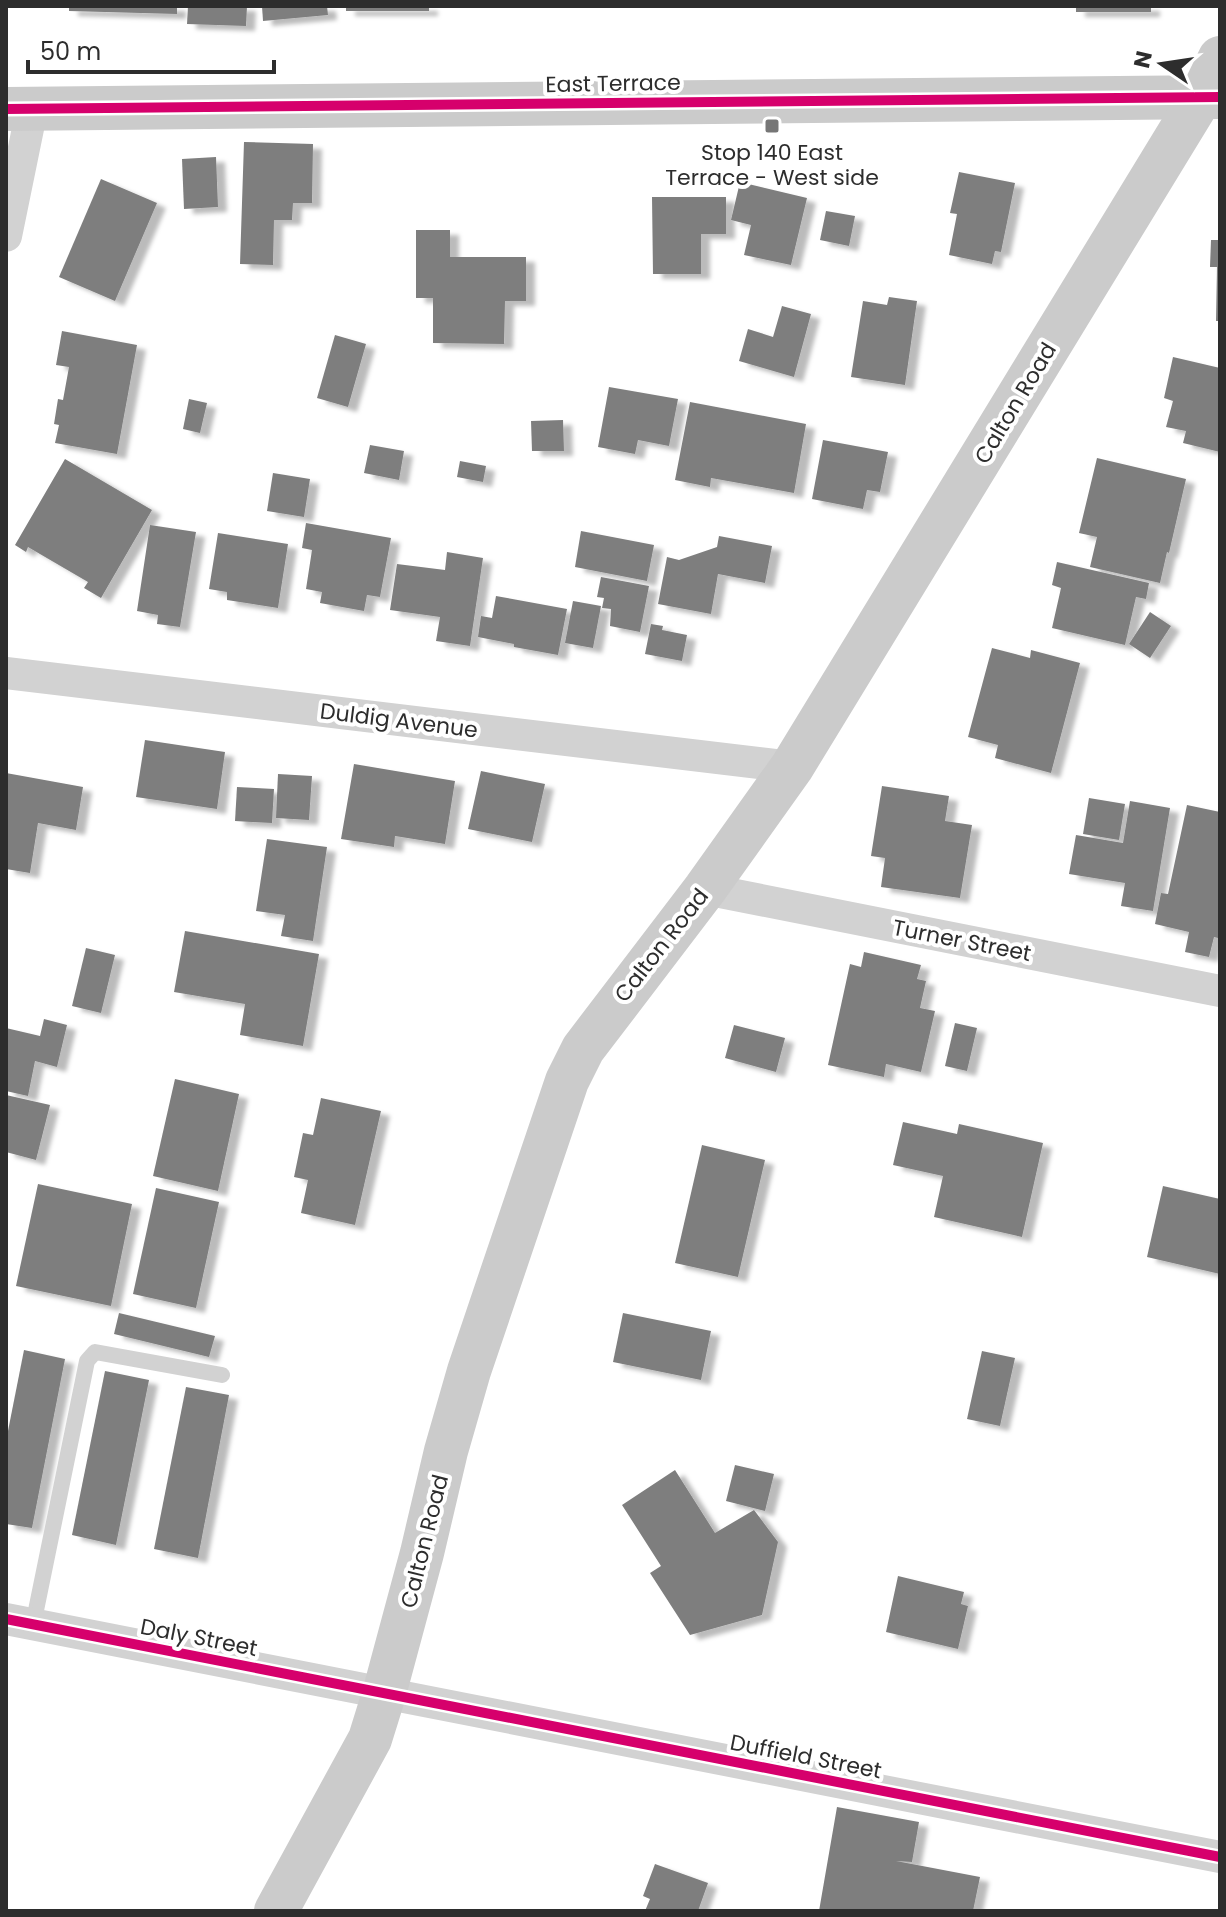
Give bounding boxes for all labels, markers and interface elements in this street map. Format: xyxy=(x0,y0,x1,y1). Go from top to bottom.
scale bar xyxy=(28,24,274,74)
north arrow xyxy=(1122,24,1202,104)
text: 50 m xyxy=(40,35,101,68)
text: N xyxy=(1126,48,1160,71)
street label: East Terrace xyxy=(545,67,681,100)
marker: Stop 140 East Terrace - West side xyxy=(763,117,781,135)
place label: Stop 140 East Terrace - West side xyxy=(665,137,879,193)
street label: Calton Road xyxy=(967,337,1064,470)
street label: Duldig Avenue xyxy=(318,695,480,746)
street label: Calton Road xyxy=(607,882,716,1009)
street label: Turner Street xyxy=(890,912,1034,969)
street label: Calton Road xyxy=(393,1471,456,1611)
street label: Daly Street xyxy=(138,1611,260,1664)
street label: Duffield Street xyxy=(727,1727,884,1786)

